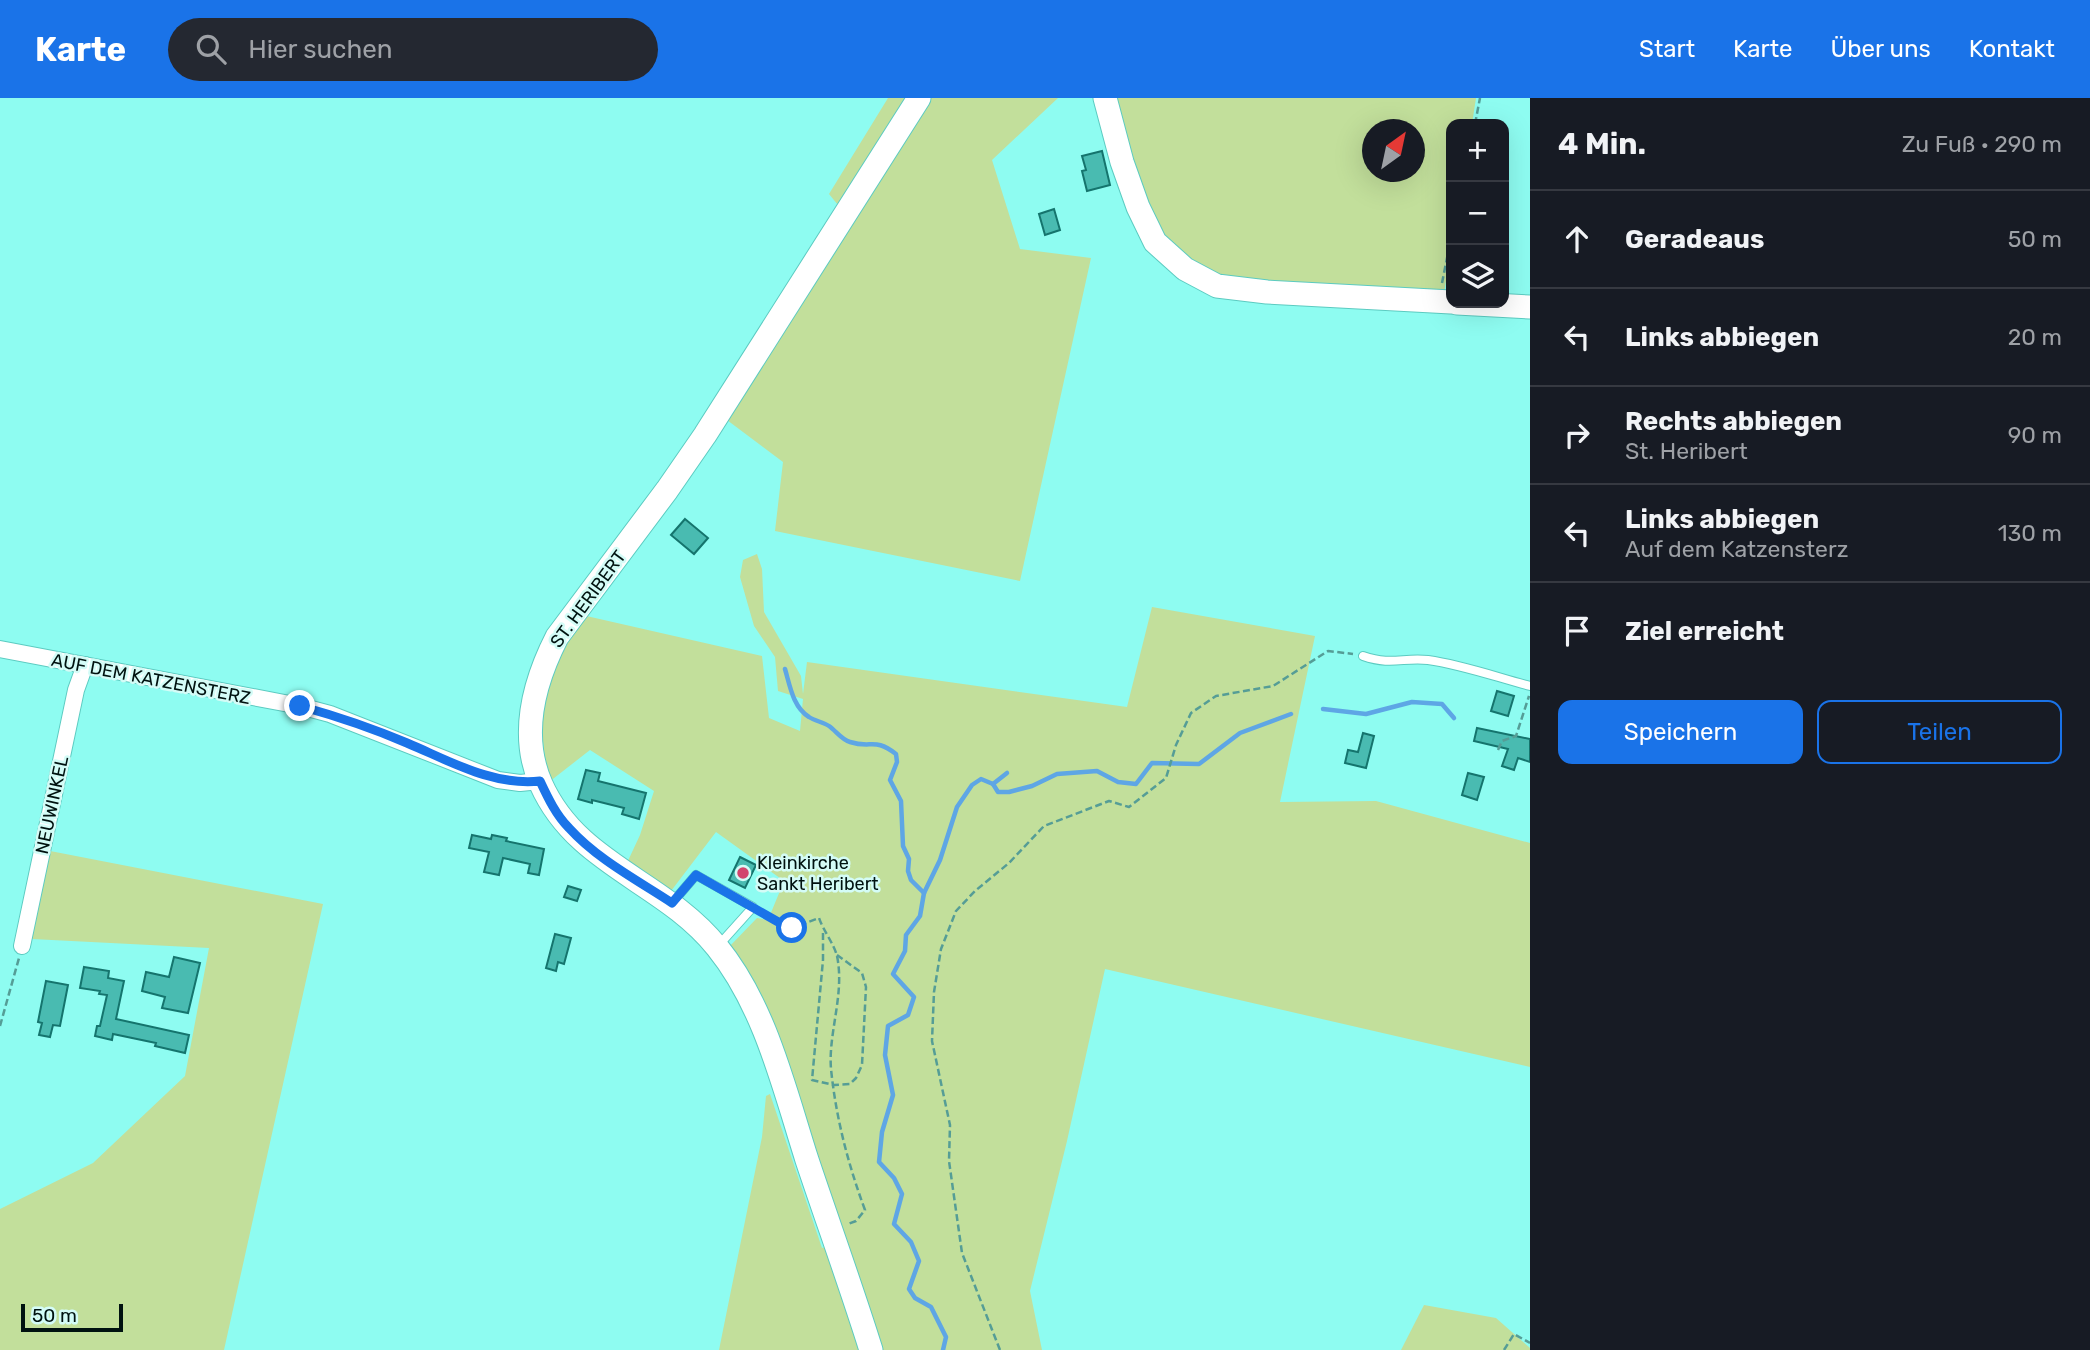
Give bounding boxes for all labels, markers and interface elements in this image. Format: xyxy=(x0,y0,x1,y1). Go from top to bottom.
search box xyxy=(168,18,658,81)
text: Karte xyxy=(35,30,126,69)
icon: search xyxy=(192,30,230,68)
text: Hier suchen xyxy=(248,34,393,65)
text: Start xyxy=(1639,35,1695,63)
text: Karte xyxy=(1733,35,1793,63)
text: Über uns xyxy=(1831,35,1931,63)
text: Kontakt xyxy=(1969,35,2055,63)
north arrow xyxy=(1362,119,1425,182)
map controls xyxy=(1446,119,1509,308)
button: + xyxy=(1446,119,1509,182)
text: 4 Min. xyxy=(1558,126,1646,162)
text: Zu Fuß · 290 m xyxy=(1902,130,2062,158)
button: − xyxy=(1446,182,1509,245)
icon: ahead xyxy=(1558,220,1596,258)
text: Geradeaus xyxy=(1625,224,1764,255)
text: 50 m xyxy=(2008,225,2062,253)
button: layers xyxy=(1446,245,1509,308)
icon: left xyxy=(1558,318,1596,356)
text: Links abbiegen xyxy=(1625,322,1819,353)
text: 20 m xyxy=(2008,323,2062,351)
text: Rechts abbiegen xyxy=(1625,406,1842,437)
icon: right xyxy=(1558,416,1596,454)
text: 90 m xyxy=(2008,421,2062,449)
text: St. Heribert xyxy=(1625,437,1748,465)
text: Links abbiegen xyxy=(1625,504,1819,535)
icon: left xyxy=(1558,514,1596,552)
text: 130 m xyxy=(1998,519,2062,547)
text: Auf dem Katzensterz xyxy=(1625,535,1848,563)
street label: ST. HERIBERT xyxy=(545,546,631,652)
icon: arrive xyxy=(1558,612,1596,650)
text: Ziel erreicht xyxy=(1625,616,1784,647)
street label: AUF DEM KATZENSTERZ xyxy=(50,649,253,709)
route end xyxy=(284,690,315,721)
button: Speichern xyxy=(1558,700,1803,764)
button: Teilen xyxy=(1817,700,2062,764)
street label: NEUWINKEL xyxy=(31,754,73,856)
place label: Kleinkirche Sankt Heribert xyxy=(757,852,879,895)
marker: Kleinkirche Sankt Heribert xyxy=(735,865,751,881)
route start xyxy=(776,912,807,943)
scale bar xyxy=(21,1301,122,1333)
text: 50 m xyxy=(32,1304,77,1327)

